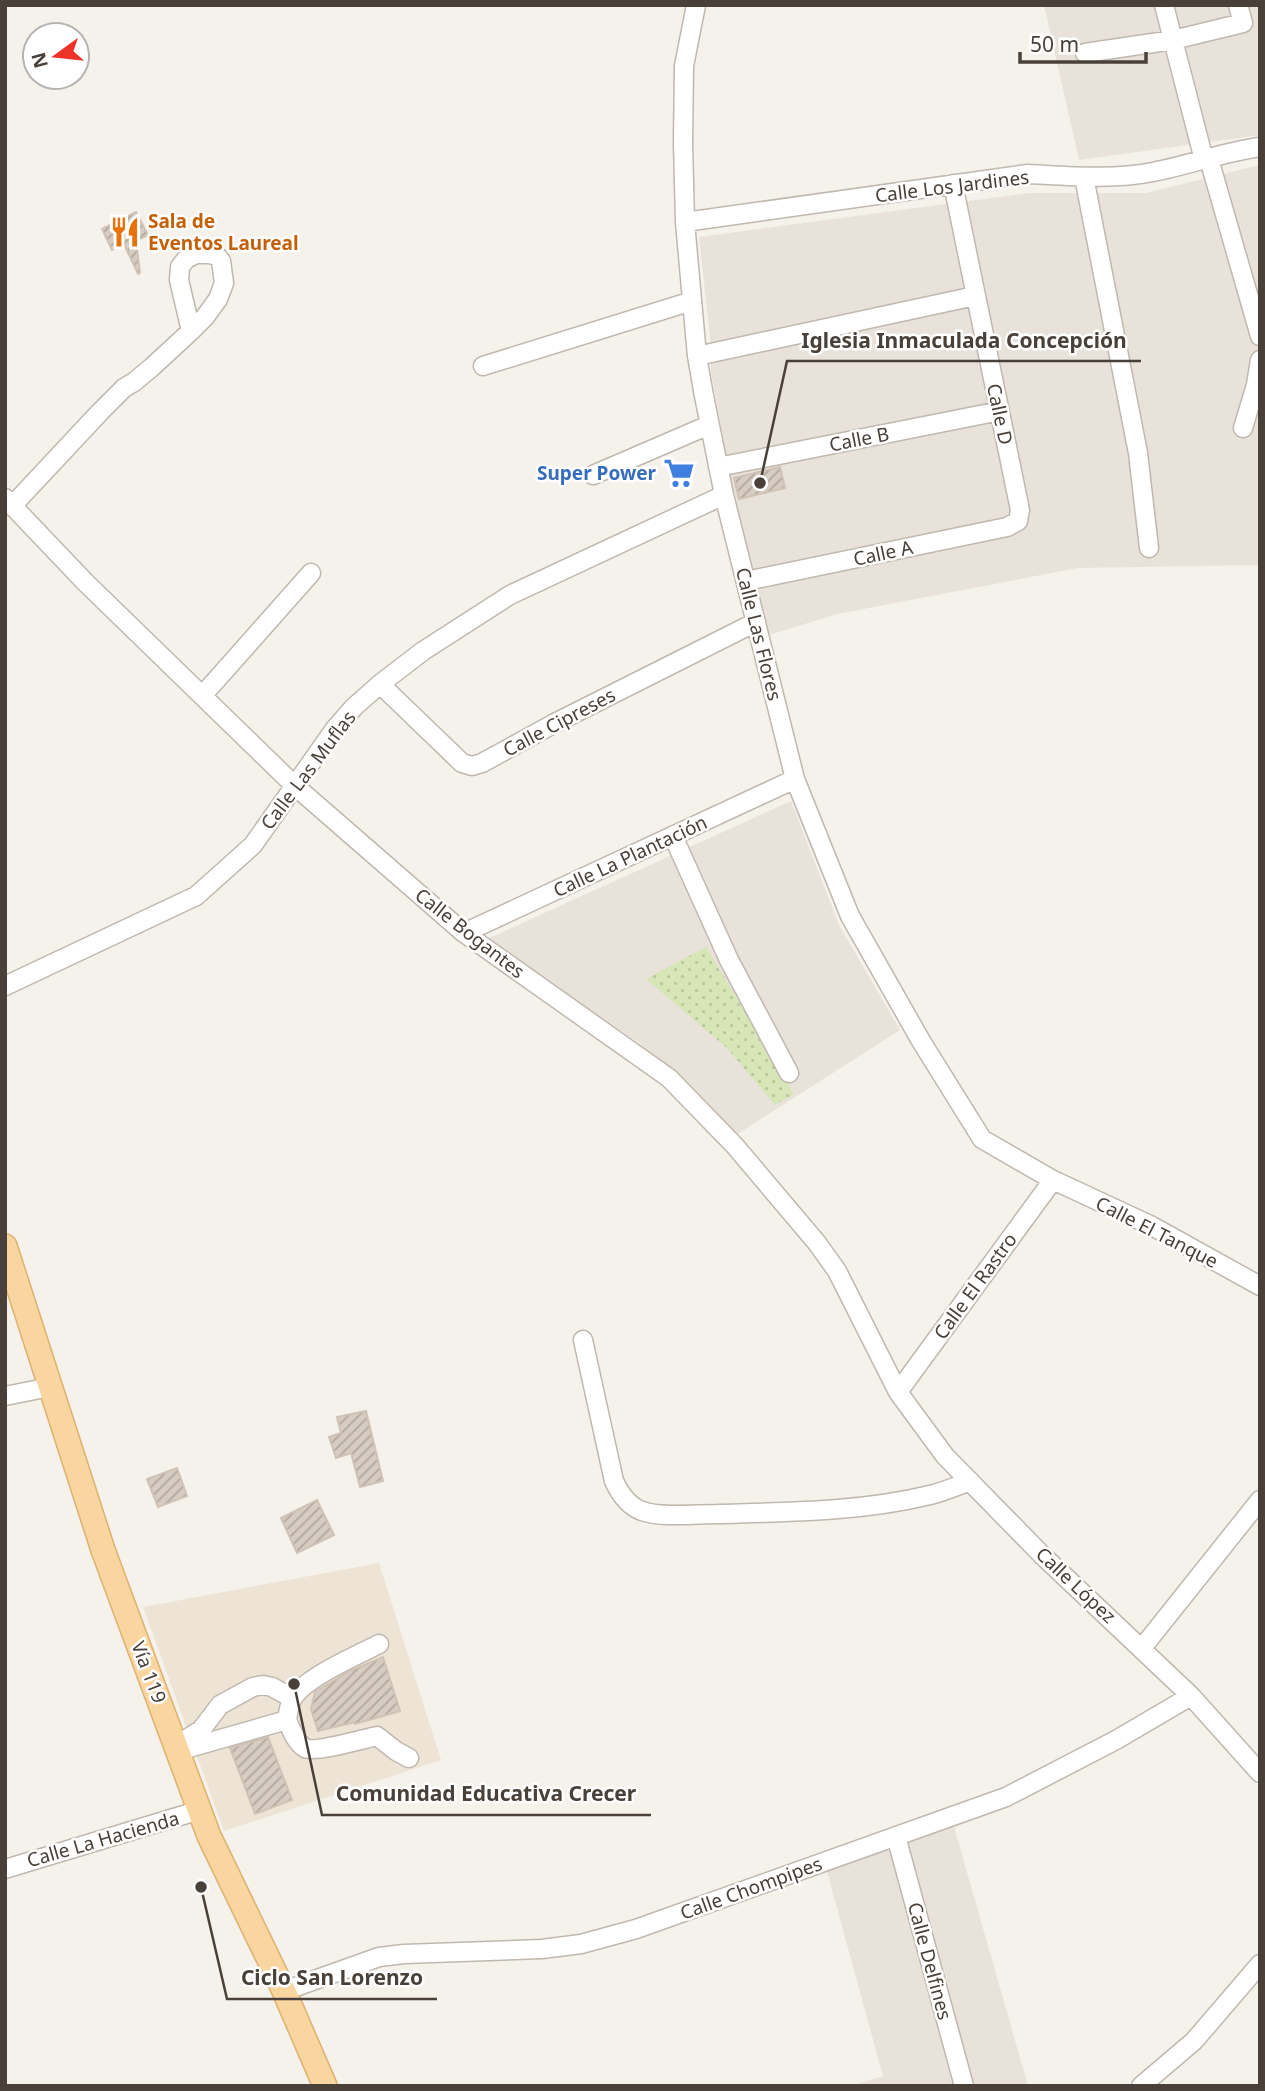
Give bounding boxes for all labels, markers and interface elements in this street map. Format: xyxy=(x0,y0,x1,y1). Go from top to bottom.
north arrow xyxy=(21,21,91,91)
scale bar xyxy=(1020,21,1146,65)
text: 50 m xyxy=(1030,30,1079,58)
text: N xyxy=(25,50,54,71)
street label: Calle Los Jardines xyxy=(873,164,1031,208)
place label: Sala de Eventos Laureal xyxy=(148,208,299,256)
restaurant icon: Sala de Eventos Laureal xyxy=(108,215,142,249)
callout: Iglesia Inmaculada Concepción xyxy=(787,319,1141,361)
text: Iglesia Inmaculada Concepción xyxy=(801,326,1127,354)
street label: Calle D xyxy=(981,381,1019,447)
street label: Calle B xyxy=(827,420,891,458)
supermarket icon: Super Power xyxy=(662,456,696,490)
place label: Super Power xyxy=(537,460,657,486)
street label: Calle A xyxy=(851,534,916,572)
street label: Calle Las Flores xyxy=(730,565,788,703)
street label: Calle Cipreses xyxy=(498,681,620,763)
street label: Calle Las Muflas xyxy=(255,705,361,835)
street label: Calle La Plantación xyxy=(549,809,711,903)
street label: Calle Bogantes xyxy=(410,882,530,984)
street label: Calle El Tanque xyxy=(1091,1190,1223,1274)
street label: Calle El Rastro xyxy=(927,1227,1023,1345)
street label: Calle López xyxy=(1030,1541,1122,1629)
street label: Vía 119 xyxy=(125,1637,173,1707)
callout: Comunidad Educativa Crecer xyxy=(322,1773,651,1815)
text: Comunidad Educativa Crecer xyxy=(336,1779,637,1807)
street label: Calle La Hacienda xyxy=(24,1805,182,1873)
street label: Calle Chompipes xyxy=(676,1850,826,1926)
street label: Calle Delfines xyxy=(902,1899,958,2023)
callout: Ciclo San Lorenzo xyxy=(227,1957,437,1999)
text: Ciclo San Lorenzo xyxy=(241,1963,423,1991)

